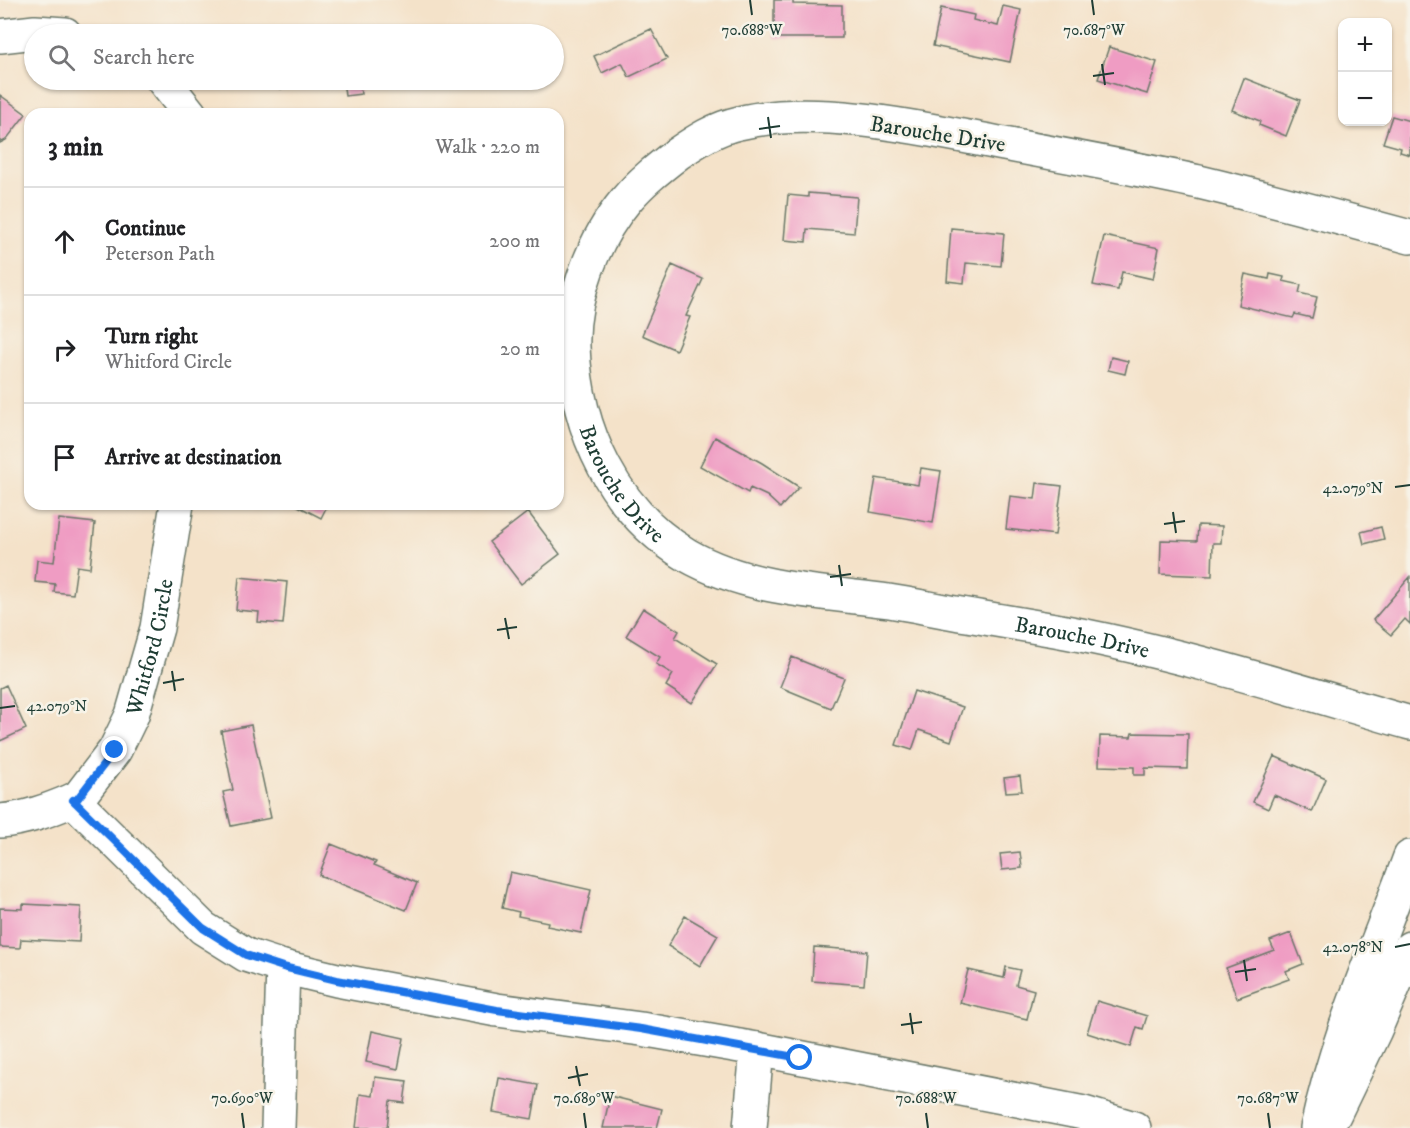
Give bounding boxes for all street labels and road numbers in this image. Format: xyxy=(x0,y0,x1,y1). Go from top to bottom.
street label: Barouche Drive xyxy=(868,110,1007,158)
street label: Barouche Drive xyxy=(573,422,670,549)
street label: Whitford Circle xyxy=(120,577,180,720)
street label: Barouche Drive xyxy=(1013,611,1152,665)

